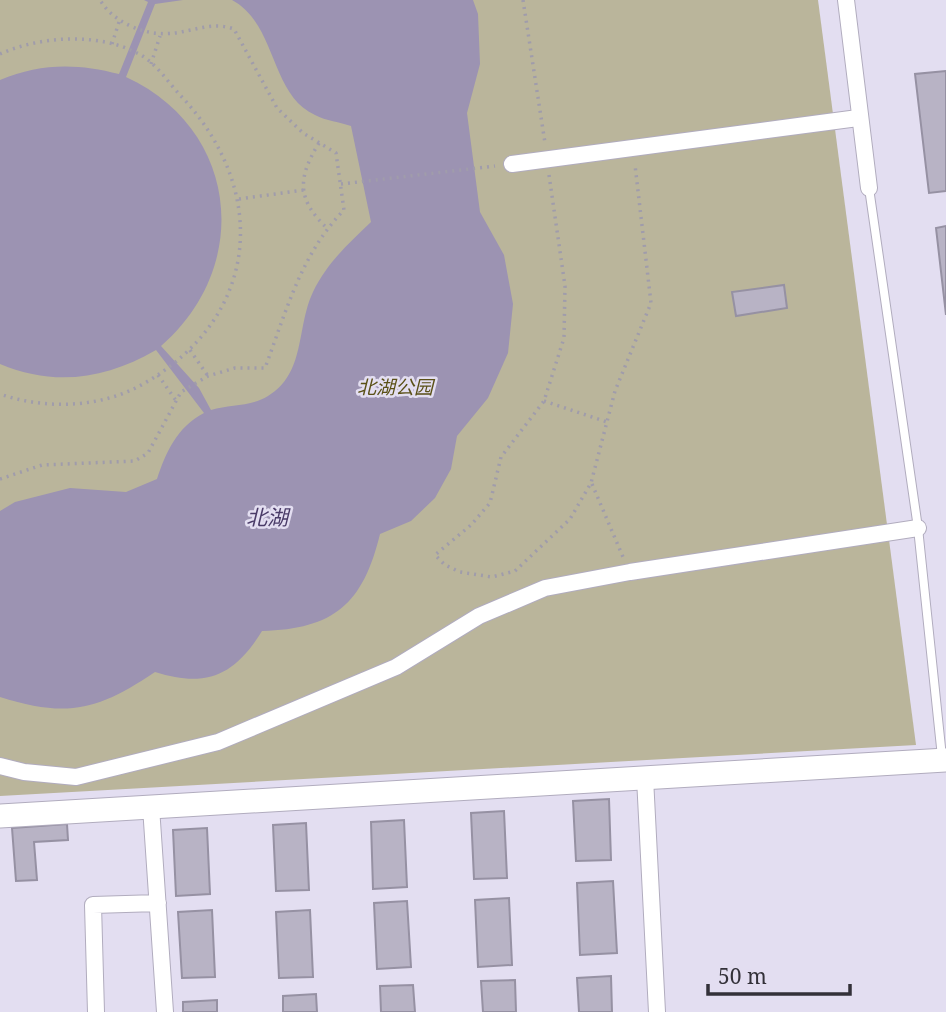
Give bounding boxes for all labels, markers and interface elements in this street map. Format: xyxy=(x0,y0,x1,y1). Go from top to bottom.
park label: 北湖公园 xyxy=(357,374,436,400)
water label: 北湖 xyxy=(246,503,291,531)
scale bar xyxy=(708,953,850,997)
text: 50 m xyxy=(718,962,767,990)

